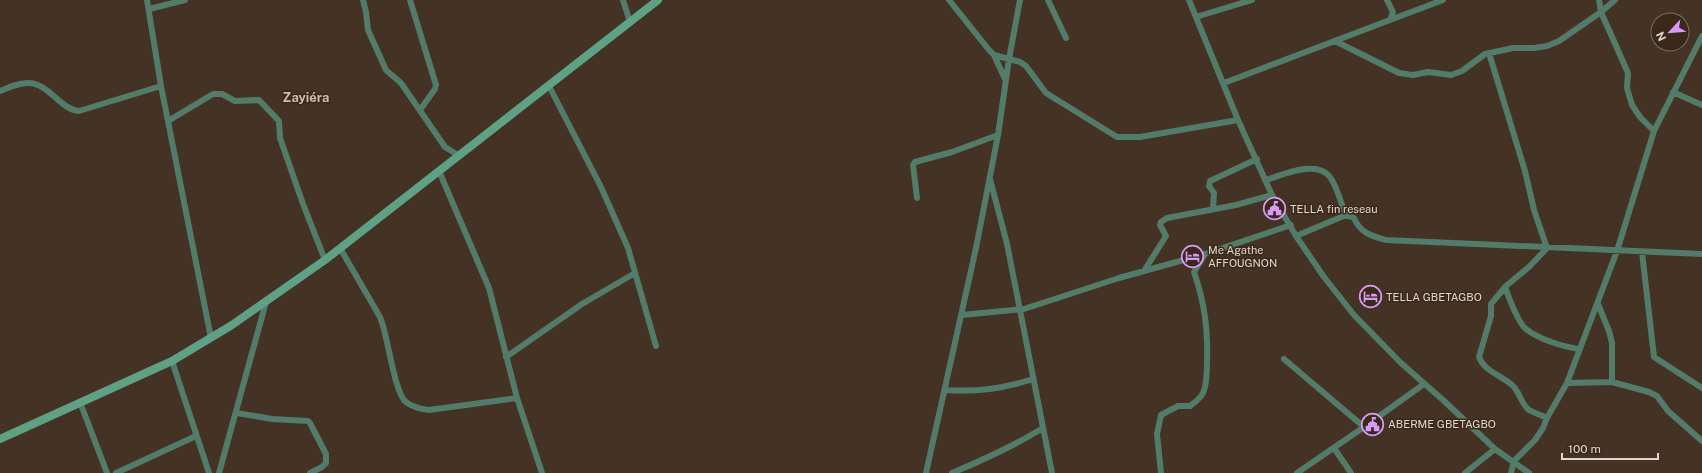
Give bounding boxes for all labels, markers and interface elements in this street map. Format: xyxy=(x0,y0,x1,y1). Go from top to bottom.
north arrow xyxy=(1650,12,1690,52)
text: N xyxy=(1654,30,1668,43)
district label: Zayiéra xyxy=(283,90,329,105)
public building icon: TELLA fin reseau xyxy=(1262,196,1288,222)
place label: TELLA fin reseau xyxy=(1290,203,1378,215)
hotel icon: Me Agathe AFFOUGNON xyxy=(1180,243,1206,269)
place label: Me Agathe AFFOUGNON xyxy=(1208,244,1277,269)
hotel icon: TELLA GBETAGBO xyxy=(1358,284,1384,310)
place label: TELLA GBETAGBO xyxy=(1386,291,1482,303)
public building icon: ABERME GBETAGBO xyxy=(1359,411,1385,437)
place label: ABERME GBETAGBO xyxy=(1388,418,1496,430)
scale bar xyxy=(1562,435,1658,461)
text: 100 m xyxy=(1568,442,1601,456)

